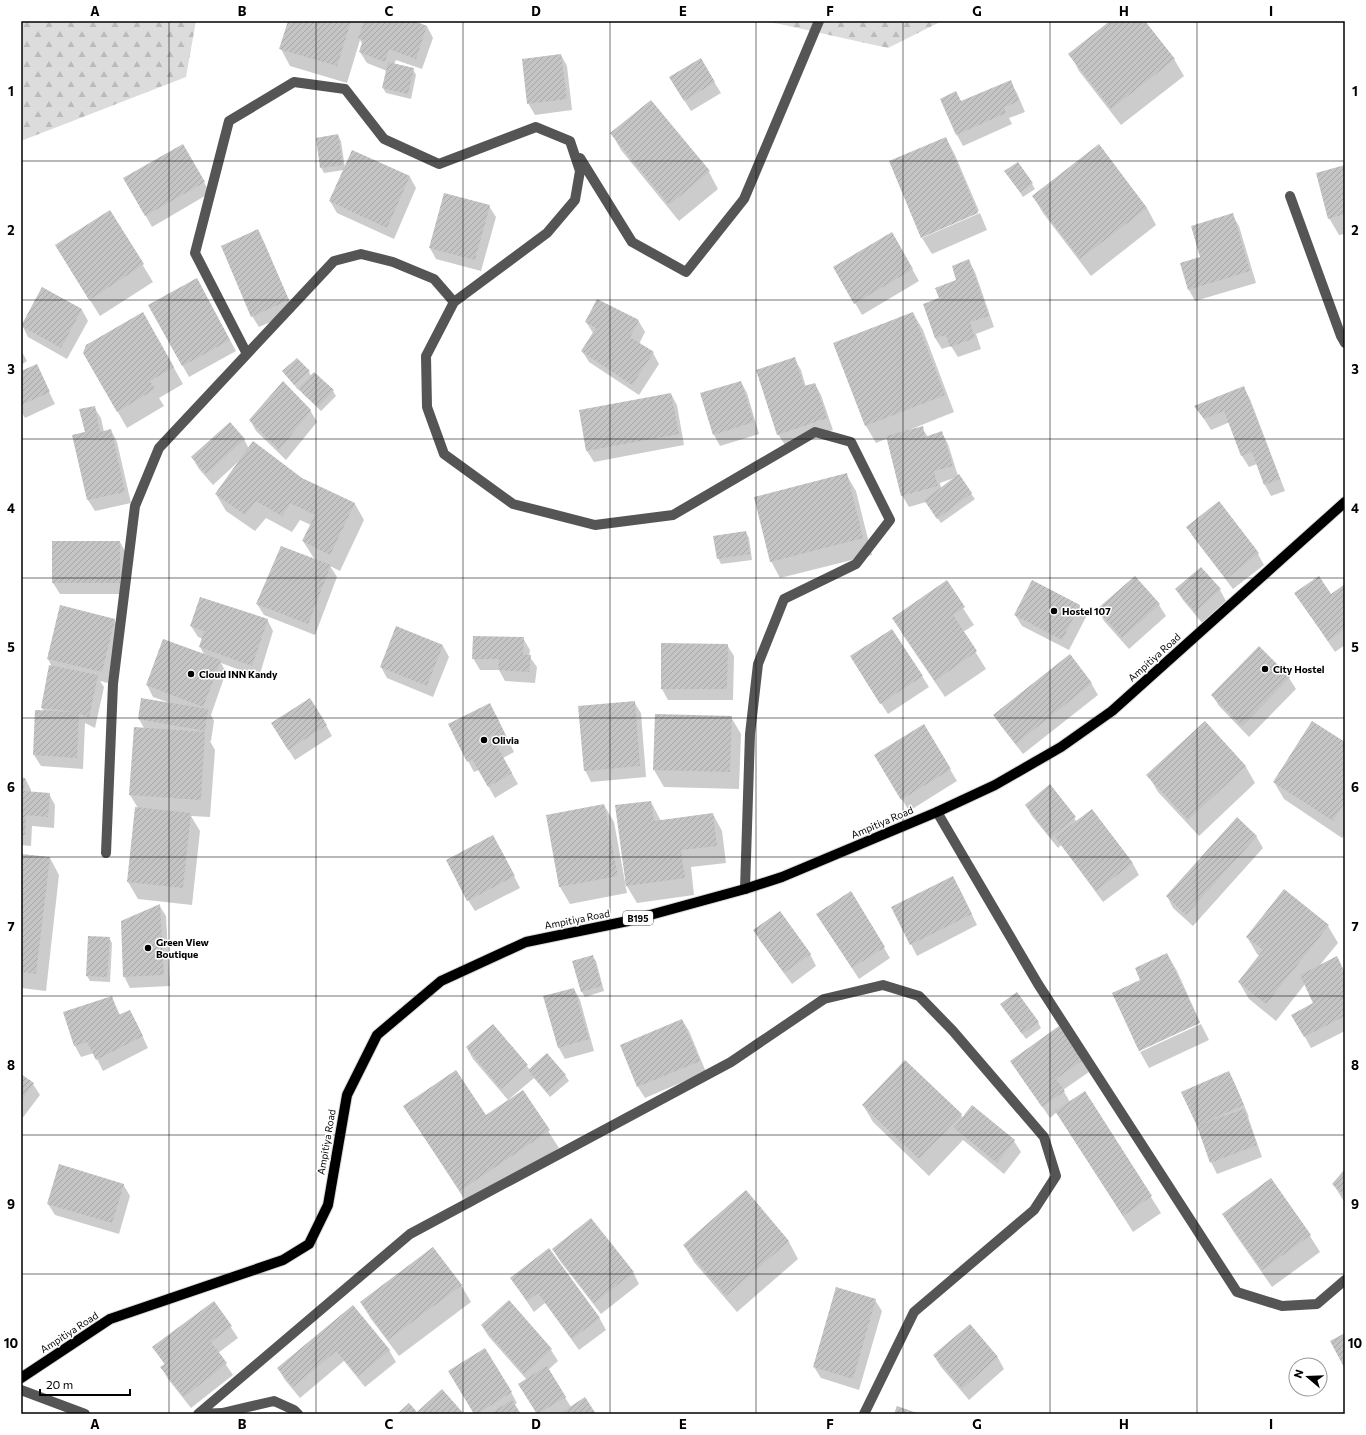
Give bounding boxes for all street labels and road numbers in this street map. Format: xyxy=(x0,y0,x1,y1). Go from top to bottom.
street label: Ampitiya Road xyxy=(1125,630,1183,684)
street label: Ampitiya Road xyxy=(849,803,915,840)
street label: Ampitiya Road xyxy=(543,907,611,931)
road number: B195 xyxy=(623,911,653,925)
street label: Ampitiya Road xyxy=(314,1108,338,1176)
street label: Ampitiya Road xyxy=(38,1309,100,1355)

